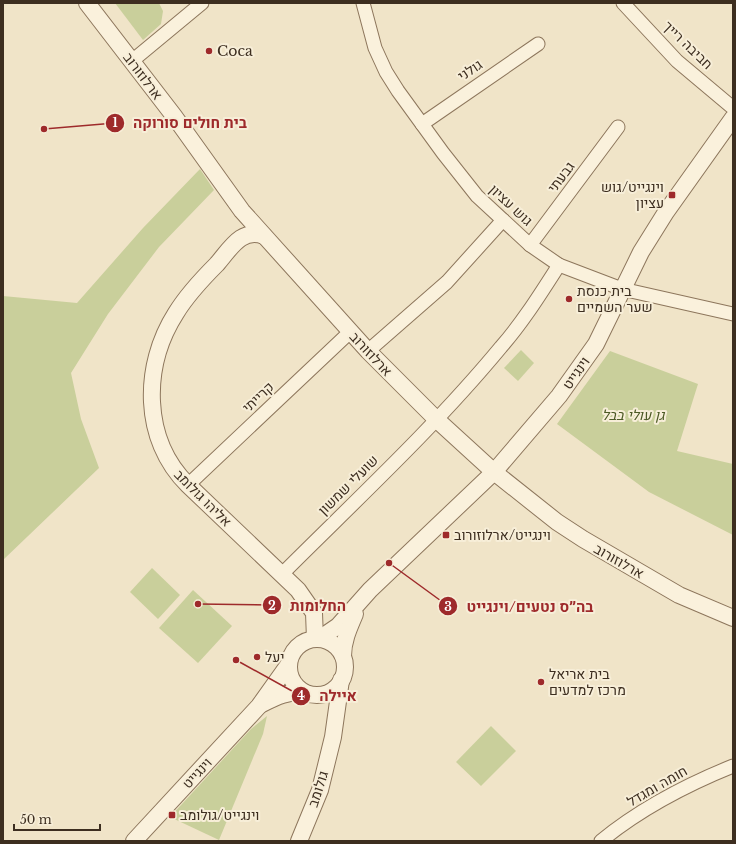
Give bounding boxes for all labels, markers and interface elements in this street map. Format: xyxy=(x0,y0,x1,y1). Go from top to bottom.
street label: חביבה רייך xyxy=(659,17,717,73)
place label: Coca xyxy=(217,42,253,60)
marker: Coca xyxy=(204,46,214,56)
street label: ארלוזורוב xyxy=(119,49,167,103)
street label: גולני xyxy=(454,55,486,85)
callout: בית חולים סורוקה xyxy=(105,109,255,136)
text: בית חולים סורוקה xyxy=(133,113,247,132)
text: 1 xyxy=(112,115,118,130)
street label: גבעתי xyxy=(544,158,578,196)
place label: וינגייט/גוש עציון xyxy=(601,178,664,212)
street label: גוש עציון xyxy=(486,180,536,230)
marker: וינגייט/גוש עציון xyxy=(667,190,677,200)
place label: בית כנסת שער השמיים xyxy=(577,282,653,316)
marker: בית כנסת שער השמיים xyxy=(564,294,574,304)
street label: ארלוזורוב xyxy=(346,328,396,380)
street label: וינגייט xyxy=(558,353,594,393)
street label: קרייתי xyxy=(238,378,278,416)
park label: גן עולי בבל xyxy=(602,406,666,424)
street label: שועלי שמשון xyxy=(314,451,382,519)
street label: אליהו גולומב xyxy=(171,466,235,530)
place label: וינגייט/ארלוזורוב xyxy=(454,526,551,544)
marker: וינגייט/ארלוזורוב xyxy=(441,530,451,540)
street label: ארלוזורוב xyxy=(591,540,647,582)
callout: החלומות xyxy=(262,592,354,619)
callout: בה״ס נטעים/וינגייט xyxy=(438,593,601,620)
text: החלומות xyxy=(290,596,346,615)
text: בה״ס נטעים/וינגייט xyxy=(467,597,593,616)
text: 2 xyxy=(268,598,276,613)
text: 3 xyxy=(444,599,452,614)
place label: יעל xyxy=(265,648,285,666)
marker: יעל xyxy=(252,652,262,662)
place label: בית אריאל מרכז למדעים xyxy=(549,665,626,699)
marker: בית אריאל מרכז למדעים xyxy=(536,677,546,687)
callout: איילה xyxy=(291,682,365,709)
text: איילה xyxy=(319,686,357,705)
text: 4 xyxy=(297,688,305,703)
street label: וינגייט xyxy=(178,754,216,792)
street label: חומה ומגדל xyxy=(624,762,690,810)
street label: גולומב xyxy=(304,769,332,809)
scale bar xyxy=(14,806,100,832)
place label: וינגייט/גולומב xyxy=(180,806,259,824)
marker: וינגייט/גולומב xyxy=(167,810,177,820)
text: 50 m xyxy=(20,812,52,827)

